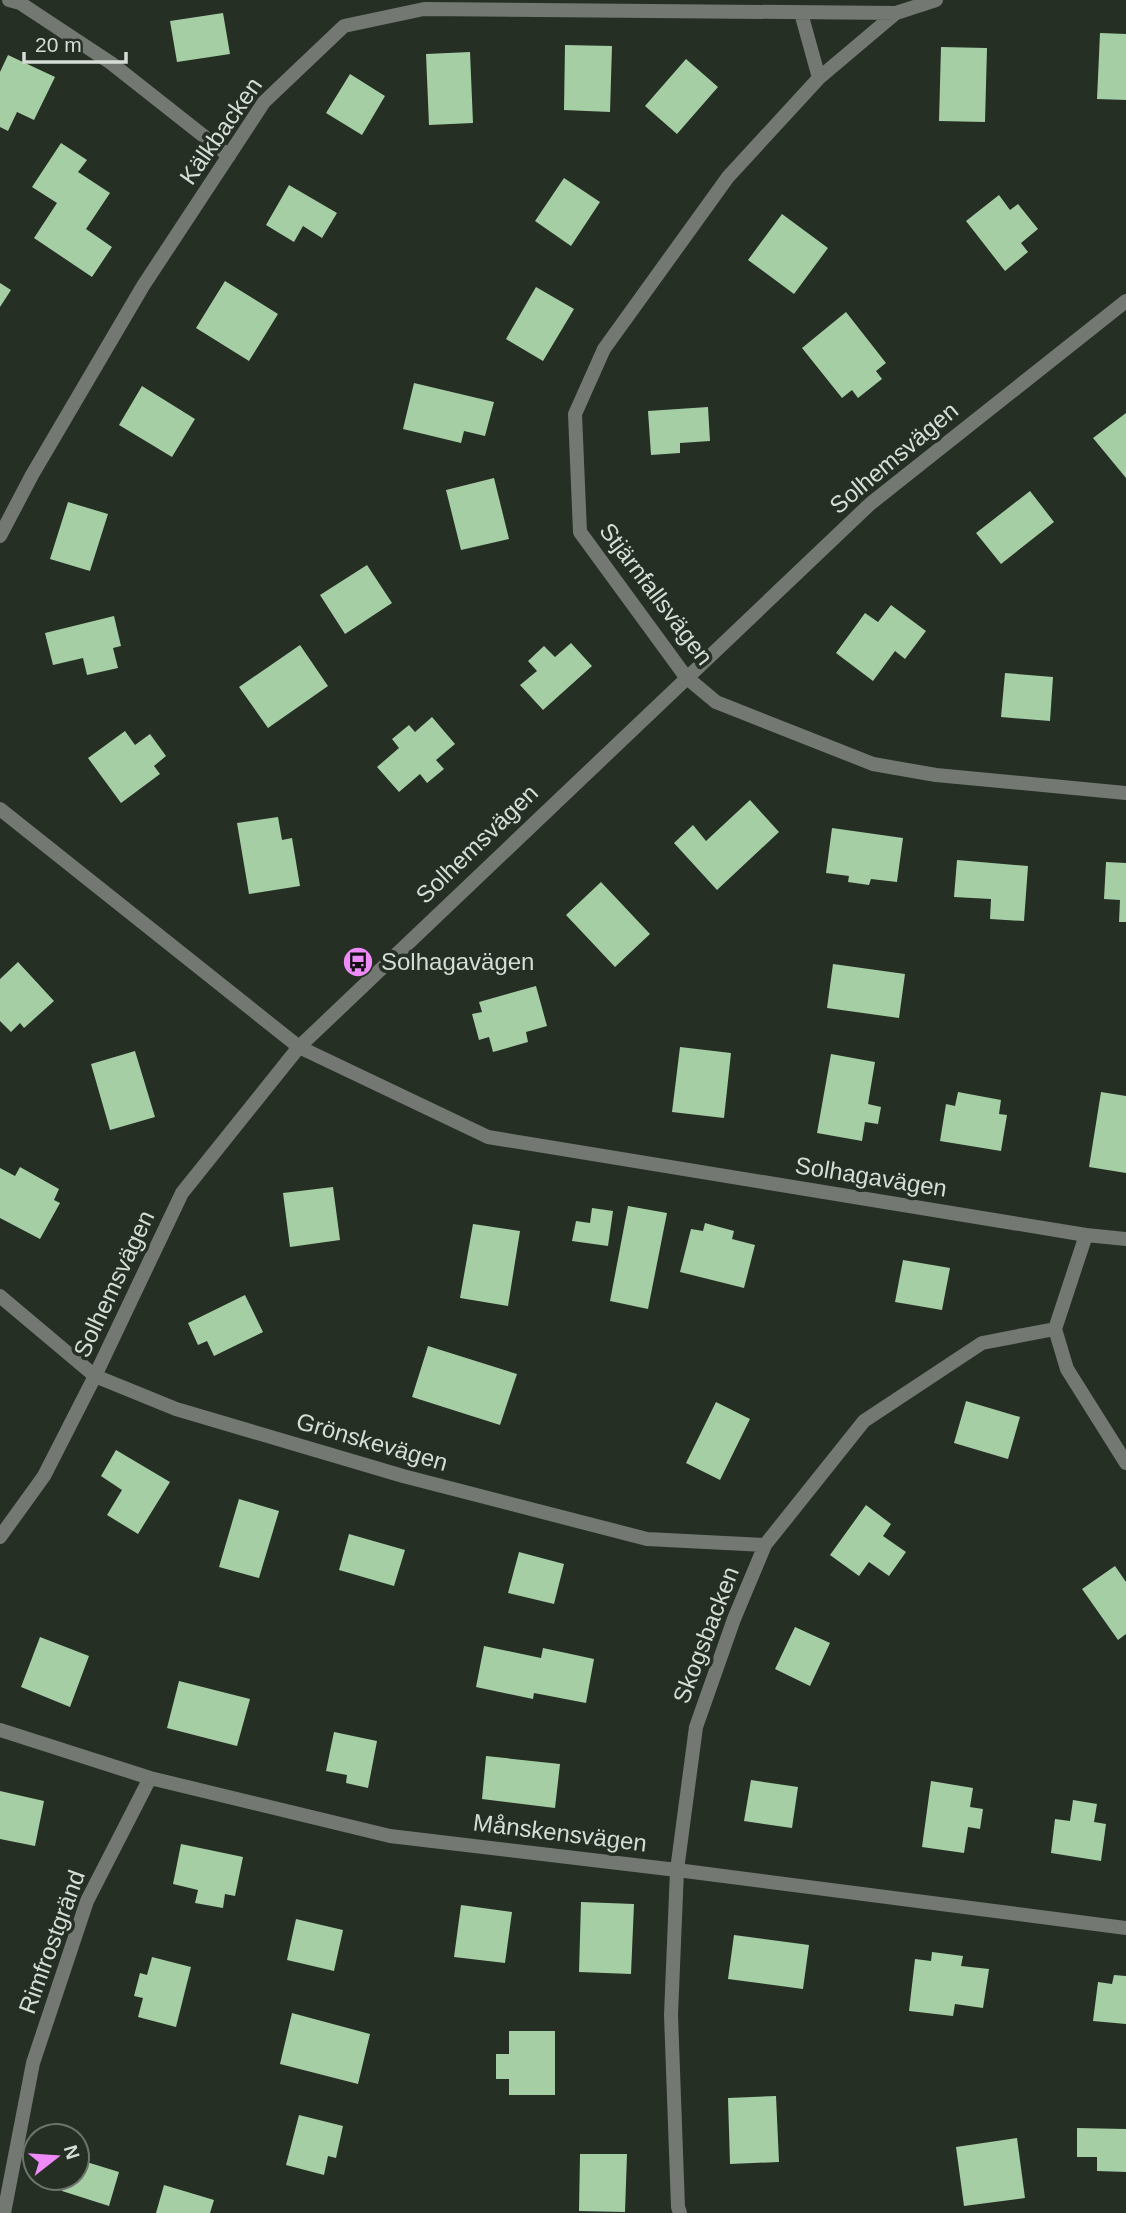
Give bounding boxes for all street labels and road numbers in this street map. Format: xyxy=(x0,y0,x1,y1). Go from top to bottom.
street label: Kälkbacken xyxy=(174,72,267,189)
street label: Solhemsvägen xyxy=(824,396,963,519)
street label: Stjärnfallsvägen xyxy=(594,517,719,670)
street label: Solhemsvägen xyxy=(410,779,543,908)
street label: Solhagavägen xyxy=(793,1151,949,1202)
street label: Solhemsvägen xyxy=(68,1206,159,1361)
street label: Grönskevägen xyxy=(293,1407,451,1476)
street label: Skogsbacken xyxy=(667,1563,744,1707)
street label: Månskensvägen xyxy=(472,1808,648,1857)
street label: Rimfrostgränd xyxy=(13,1866,90,2017)

